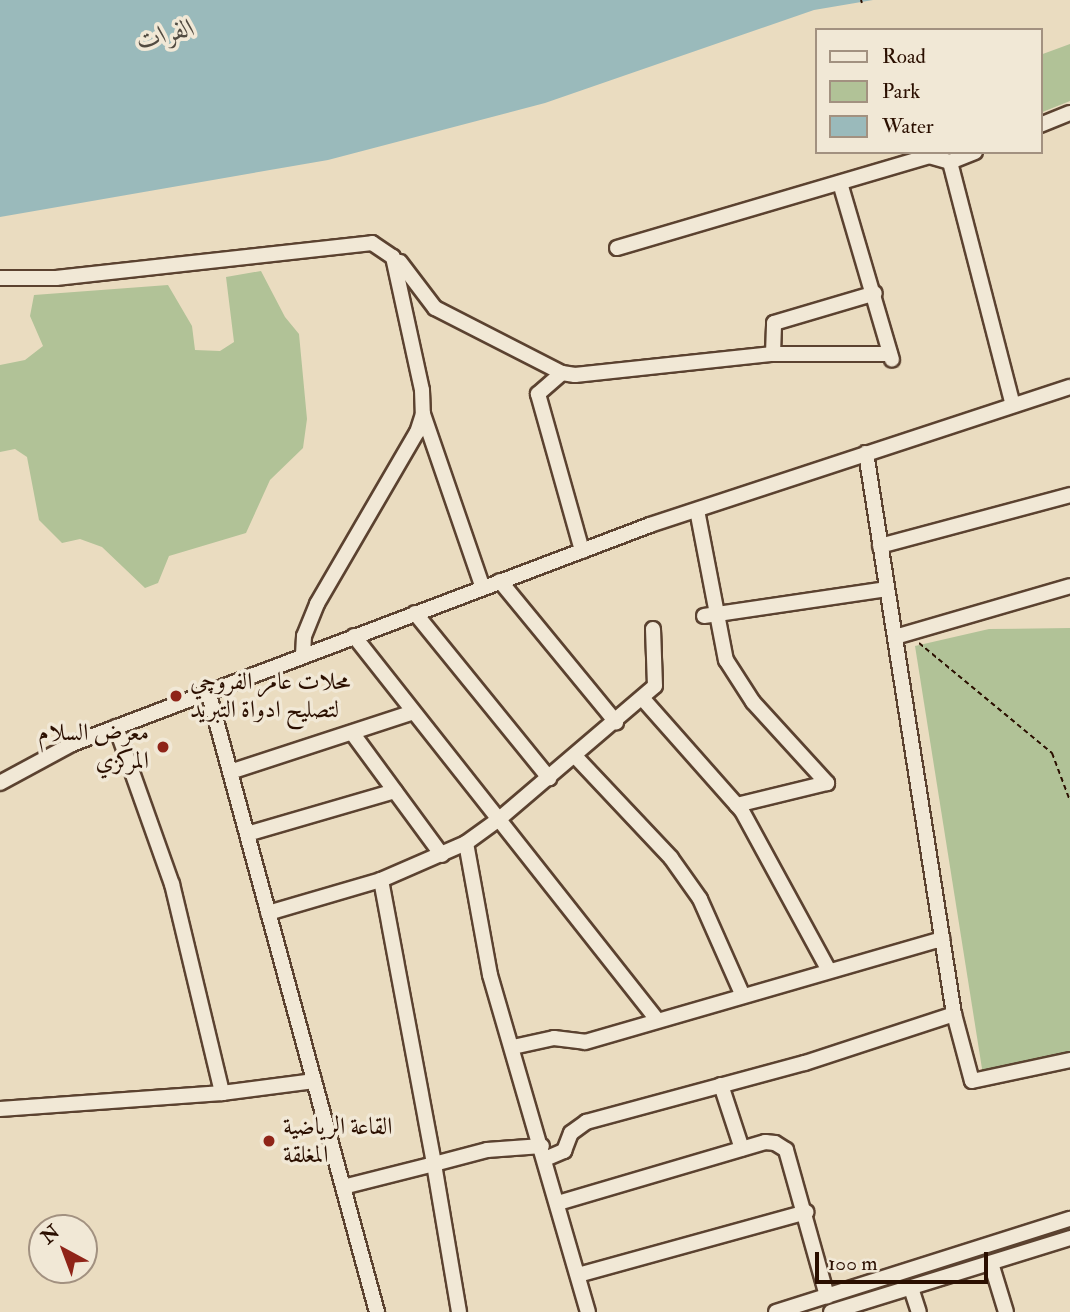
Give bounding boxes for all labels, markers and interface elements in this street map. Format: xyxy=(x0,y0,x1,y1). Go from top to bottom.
water label: الفرات xyxy=(134,13,198,57)
legend xyxy=(814,28,1042,154)
text: Road xyxy=(882,43,926,70)
text: Park xyxy=(882,78,920,105)
text: Water xyxy=(882,113,934,140)
place label: محلات عامر الفروچي لتصليح ادواة التبريد xyxy=(190,668,350,724)
marker: محلات عامر الفروچي لتصليح ادواة التبريد xyxy=(168,688,184,704)
place label: معرض السلام المركزي xyxy=(38,719,149,775)
marker: معرض السلام المركزي xyxy=(155,739,171,755)
place label: القاعة الرياضية المغلقة xyxy=(283,1113,393,1169)
marker: القاعة الرياضية المغلقة xyxy=(261,1133,277,1149)
north arrow xyxy=(28,1214,98,1284)
text: N xyxy=(36,1220,65,1249)
scale bar xyxy=(818,1238,991,1282)
text: 100 m xyxy=(828,1250,878,1277)

